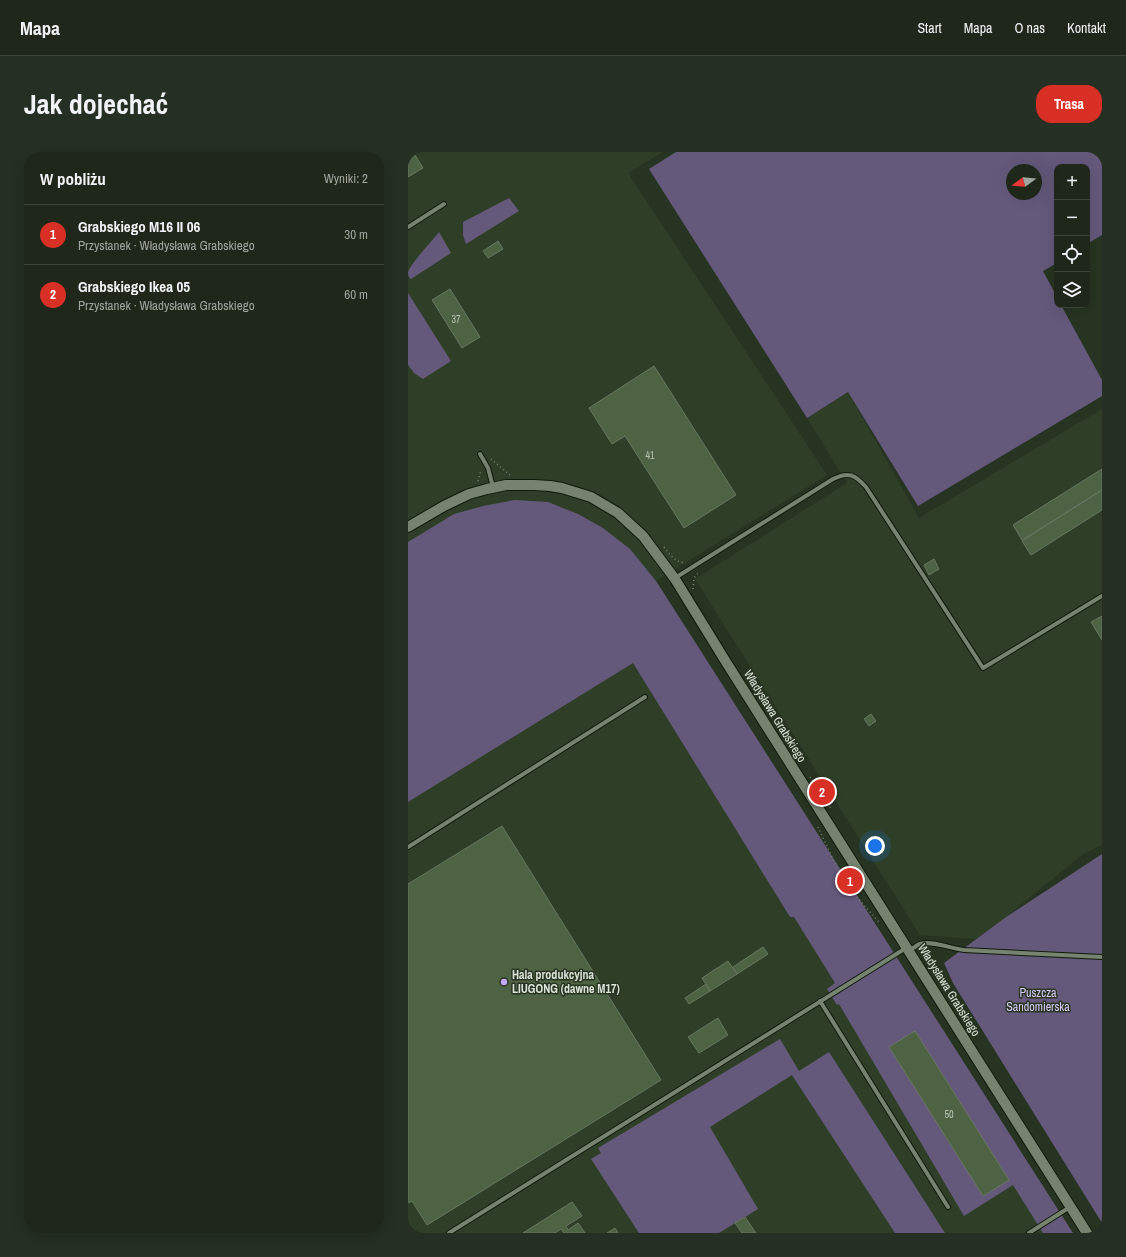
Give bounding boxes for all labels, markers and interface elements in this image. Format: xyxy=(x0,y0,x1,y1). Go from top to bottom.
text: Mapa xyxy=(20,15,60,41)
text: Start xyxy=(917,19,942,37)
text: Mapa xyxy=(964,19,992,37)
text: O nas xyxy=(1014,19,1045,37)
text: Kontakt xyxy=(1067,19,1106,37)
text: Jak dojechać xyxy=(24,85,168,123)
button: Trasa xyxy=(1036,85,1102,123)
north arrow xyxy=(1006,164,1042,200)
map controls xyxy=(1054,164,1090,308)
button: + xyxy=(1054,164,1090,200)
text: W pobliżu xyxy=(40,167,106,190)
text: Wyniki: 2 xyxy=(324,170,368,187)
button: − xyxy=(1054,200,1090,236)
text: Grabskiego M16 II 06 xyxy=(78,216,200,237)
text: 1 xyxy=(50,226,56,243)
text: 30 m xyxy=(344,226,368,243)
button: locate xyxy=(1054,236,1090,272)
text: Przystanek · Władysława Grabskiego xyxy=(78,237,255,254)
button: layers xyxy=(1054,272,1090,308)
text: Grabskiego Ikea 05 xyxy=(78,276,190,297)
text: 2 xyxy=(50,286,56,303)
text: 60 m xyxy=(344,286,368,303)
text: Przystanek · Władysława Grabskiego xyxy=(78,297,255,314)
house number: 37 xyxy=(451,313,461,326)
house number: 41 xyxy=(645,449,655,462)
street label: Władysława Grabskiego xyxy=(740,667,810,765)
pin: 2 xyxy=(809,777,835,807)
your location xyxy=(865,836,885,856)
pin: 1 xyxy=(837,866,863,896)
street label: Władysława Grabskiego xyxy=(914,941,984,1039)
place label: Hala produkcyjna LIUGONG (dawne M17) xyxy=(512,967,620,997)
marker: Hala produkcyjna LIUGONG (dawne M17) xyxy=(499,977,509,987)
park label: Puszcza Sandomierska xyxy=(1006,985,1070,1015)
house number: 50 xyxy=(944,1108,954,1121)

